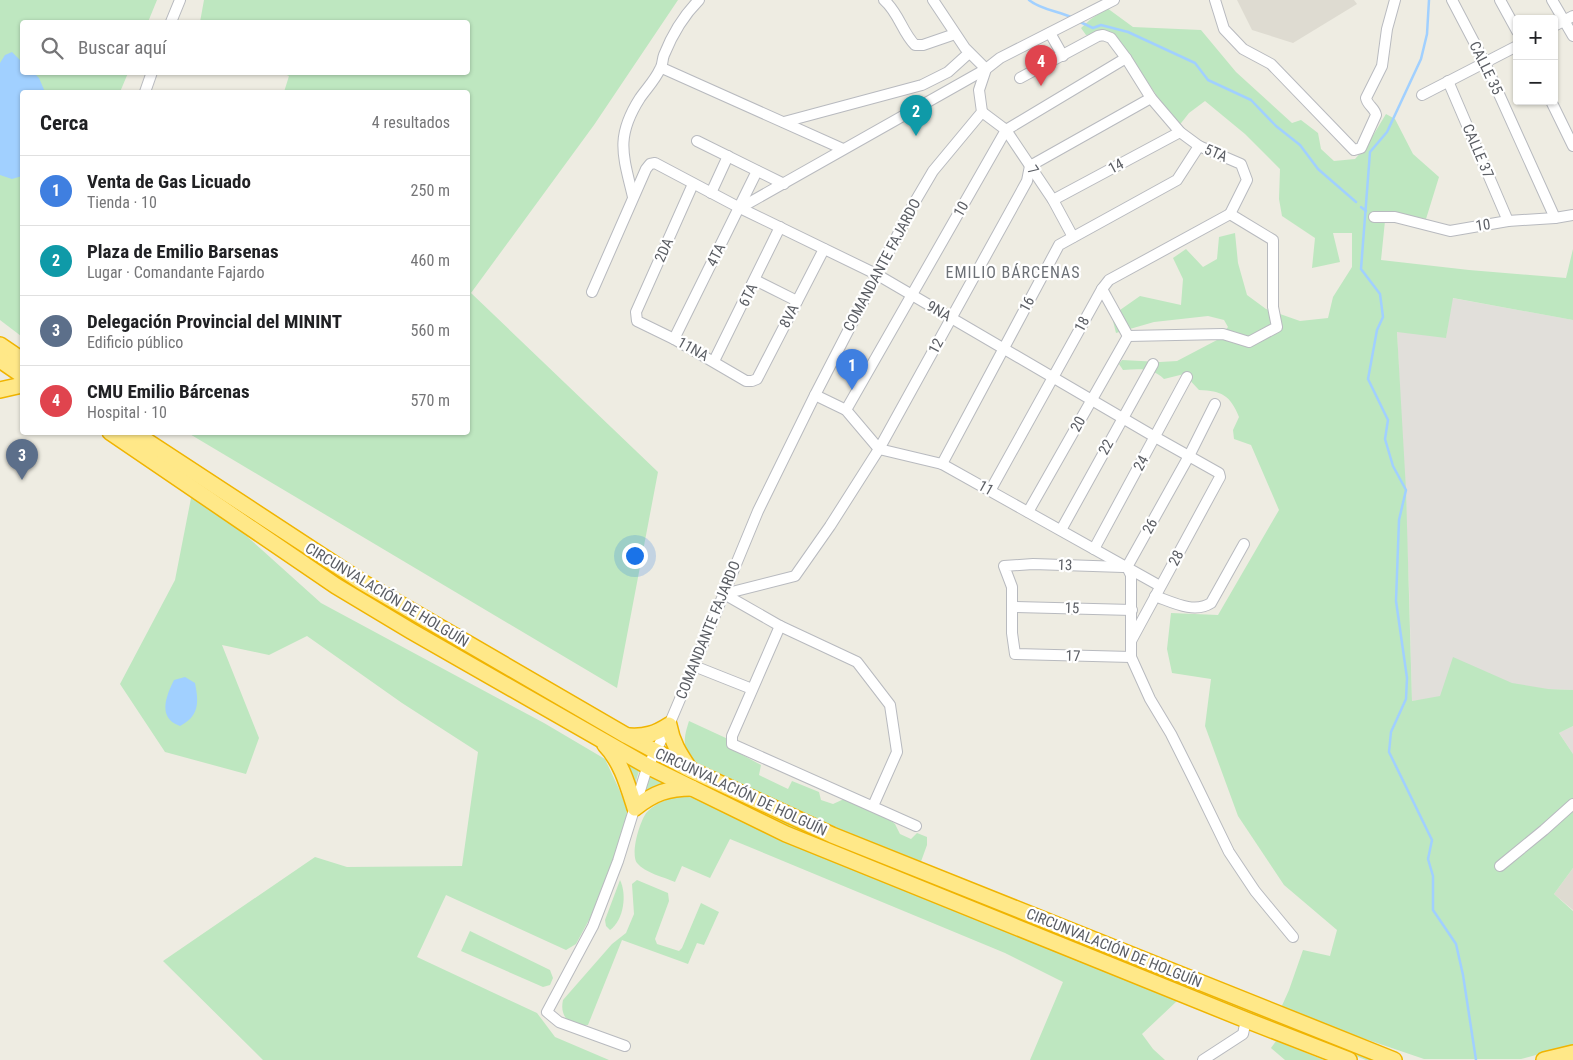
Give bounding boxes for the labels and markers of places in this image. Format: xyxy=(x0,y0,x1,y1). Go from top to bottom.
pin: 4 xyxy=(1025,45,1057,86)
pin: 2 xyxy=(900,95,932,136)
pin: 1 xyxy=(836,349,868,390)
pin: 3 xyxy=(6,439,38,480)

